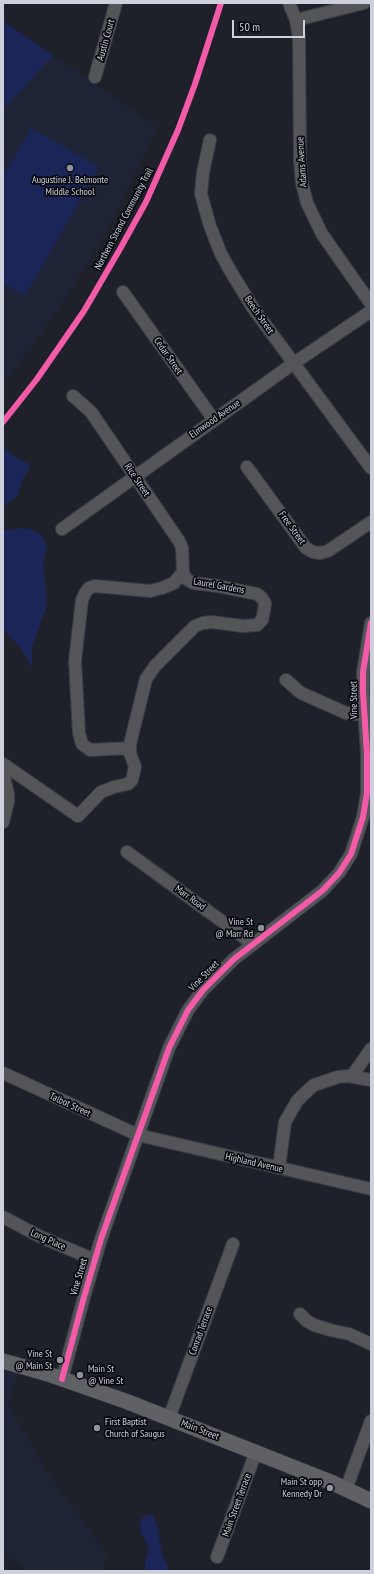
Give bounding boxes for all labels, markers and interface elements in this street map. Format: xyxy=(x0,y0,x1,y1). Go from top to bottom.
scale bar xyxy=(234,12,307,38)
street label: Austin Court xyxy=(94,18,118,62)
text: 50 m xyxy=(239,19,260,34)
street label: Adams Avenue xyxy=(294,136,310,188)
marker: Augustine J. Belmonte Middle School xyxy=(65,163,75,173)
street label: Northern Strand Community Trail xyxy=(92,166,156,272)
place label: Augustine J. Belmonte Middle School xyxy=(32,174,108,198)
street label: Beech Street xyxy=(242,294,276,336)
street label: Cedar Street xyxy=(151,335,185,377)
street label: Elmwood Avenue xyxy=(187,397,243,441)
street label: Rice Street xyxy=(122,461,152,499)
street label: Free Street xyxy=(276,509,308,547)
street label: Laurel Gardens xyxy=(193,576,245,596)
street label: Vine Street xyxy=(348,681,360,719)
street label: Marr Road xyxy=(172,883,208,913)
place label: Vine St @ Marr Rd xyxy=(215,916,253,940)
marker: Vine St @ Marr Rd xyxy=(256,923,266,933)
street label: Vine Street xyxy=(186,958,222,994)
street label: Talbot Street xyxy=(47,1090,93,1120)
street label: Highland Avenue xyxy=(224,1151,284,1175)
street label: Long Place xyxy=(29,1227,67,1253)
street label: Vine Street xyxy=(68,1257,90,1297)
street label: Conrad Terrace xyxy=(187,1305,215,1357)
place label: Vine St @ Main St xyxy=(15,1348,52,1372)
marker: Vine St @ Main St xyxy=(55,1355,65,1365)
place label: Main St @ Vine St xyxy=(88,1363,123,1386)
marker: Main St @ Vine St xyxy=(75,1370,85,1380)
place label: First Baptist Church of Saugus xyxy=(105,1416,165,1440)
street label: Main Street xyxy=(179,1417,221,1443)
marker: First Baptist Church of Saugus xyxy=(92,1423,102,1433)
street label: Main Street Terrace xyxy=(220,1472,254,1538)
place label: Main St opp Kennedy Dr xyxy=(281,1476,322,1500)
marker: Main St opp Kennedy Dr xyxy=(325,1483,335,1493)

